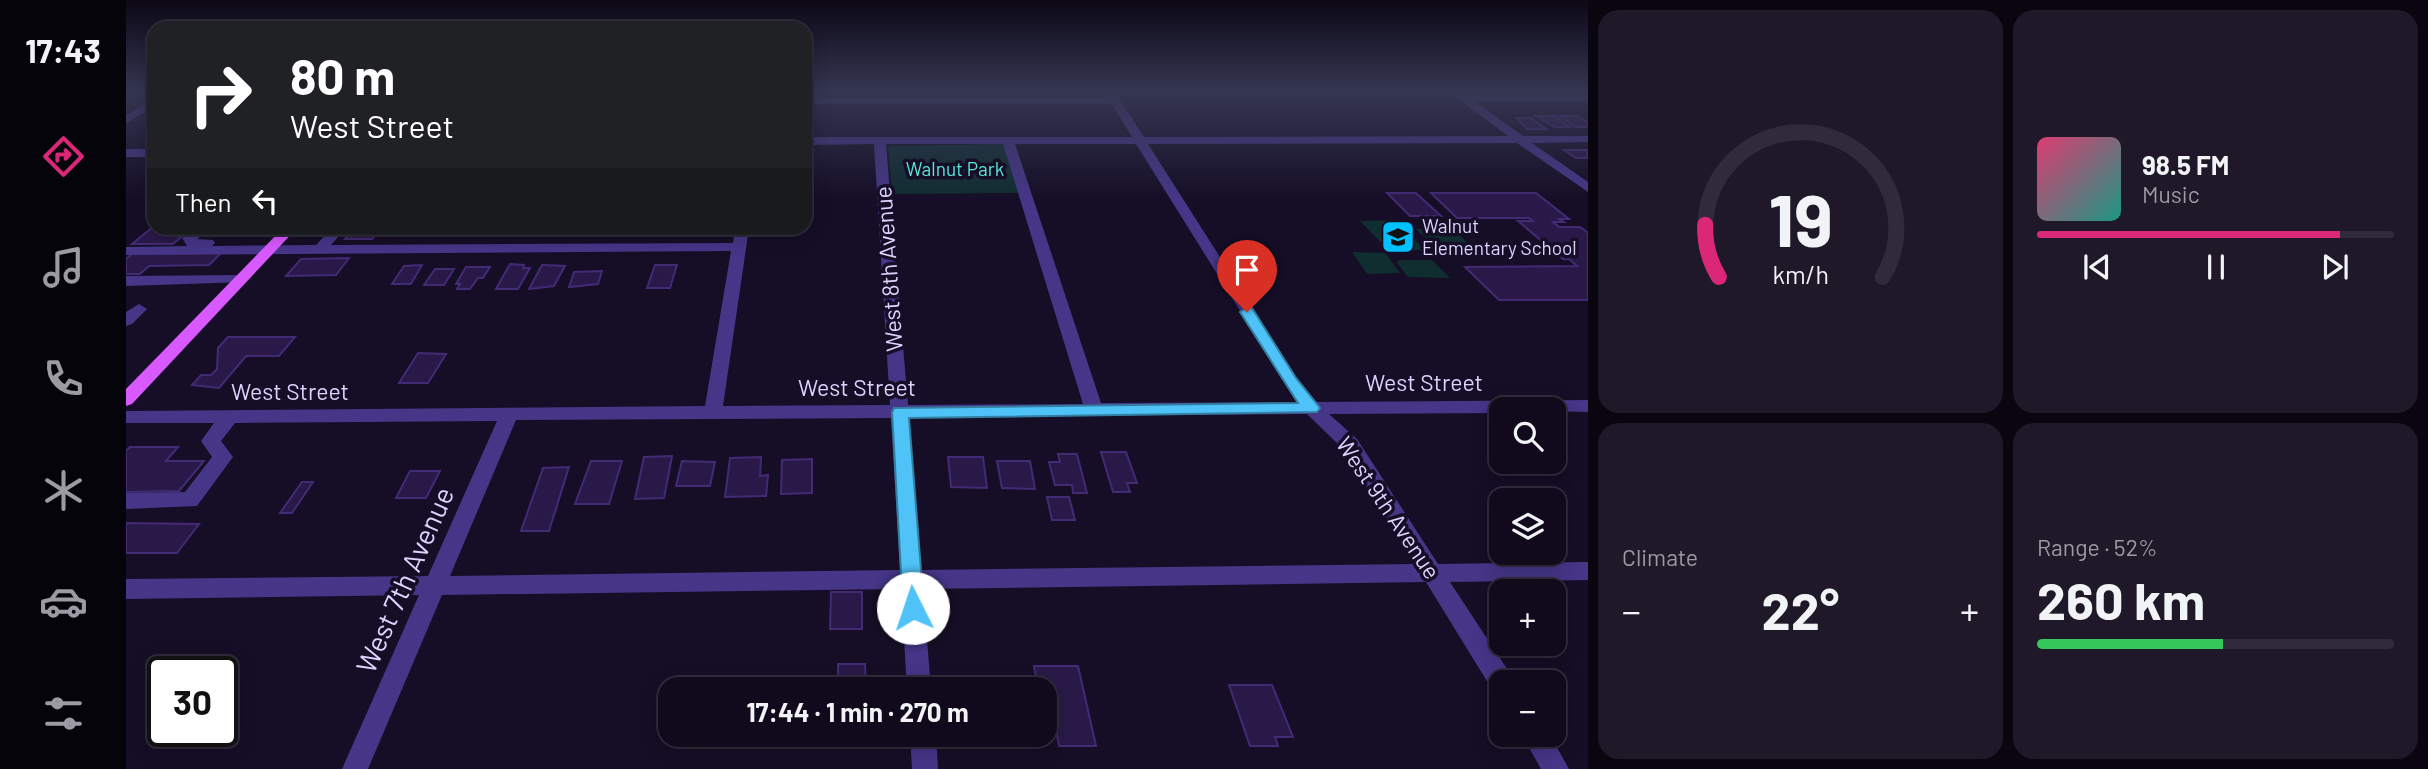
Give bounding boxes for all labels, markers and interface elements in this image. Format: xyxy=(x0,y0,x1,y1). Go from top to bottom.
text: 17:43 xyxy=(25,31,101,69)
text: 80 m xyxy=(290,46,395,105)
icon: right xyxy=(175,49,266,140)
text: West Street xyxy=(290,106,454,144)
icon: directions xyxy=(39,132,88,181)
text: 98.5 FM xyxy=(2142,149,2229,180)
park label: Walnut Park xyxy=(906,157,1004,180)
text: 19 xyxy=(1768,175,1833,263)
text: Music xyxy=(2142,180,2200,208)
icon: left xyxy=(246,182,284,220)
text: Then xyxy=(175,186,232,217)
street label: West 8th Avenue xyxy=(868,186,908,353)
place label: Walnut Elementary School xyxy=(1422,214,1577,259)
school or university icon: Walnut Elementary School xyxy=(1379,218,1417,256)
pin xyxy=(1217,240,1277,312)
icon: music xyxy=(39,243,88,292)
icon: previous xyxy=(2078,248,2116,286)
icon: pause xyxy=(2197,248,2235,286)
icon: next xyxy=(2316,248,2354,286)
icon: arrive xyxy=(1228,251,1266,289)
text: km/h xyxy=(1772,259,1829,289)
icon: phone xyxy=(39,354,88,403)
street label: West Street xyxy=(1365,368,1483,396)
street label: West Street xyxy=(798,373,916,401)
street label: West Street xyxy=(231,377,349,405)
map controls xyxy=(1489,397,1566,747)
button: search xyxy=(1489,397,1566,474)
street label: West 9th Avenue xyxy=(1331,431,1447,584)
icon: climate xyxy=(39,466,88,515)
street label: West 7th Avenue xyxy=(348,481,460,678)
button: layers xyxy=(1489,488,1566,565)
text: Range · 52% xyxy=(2037,533,2157,561)
text: Climate xyxy=(1622,543,1698,571)
text: 260 km xyxy=(2037,568,2205,630)
position arrow xyxy=(876,571,950,645)
icon: car xyxy=(39,577,88,626)
text: 22° xyxy=(1762,578,1839,640)
button: + xyxy=(1489,579,1566,656)
text: − xyxy=(1622,587,1641,633)
text: + xyxy=(1960,587,1979,633)
speed limit sign: 30 xyxy=(147,656,238,747)
button: − xyxy=(1489,670,1566,747)
icon: filters xyxy=(39,689,88,738)
text: 17:44 · 1 min · 270 m xyxy=(746,696,969,727)

